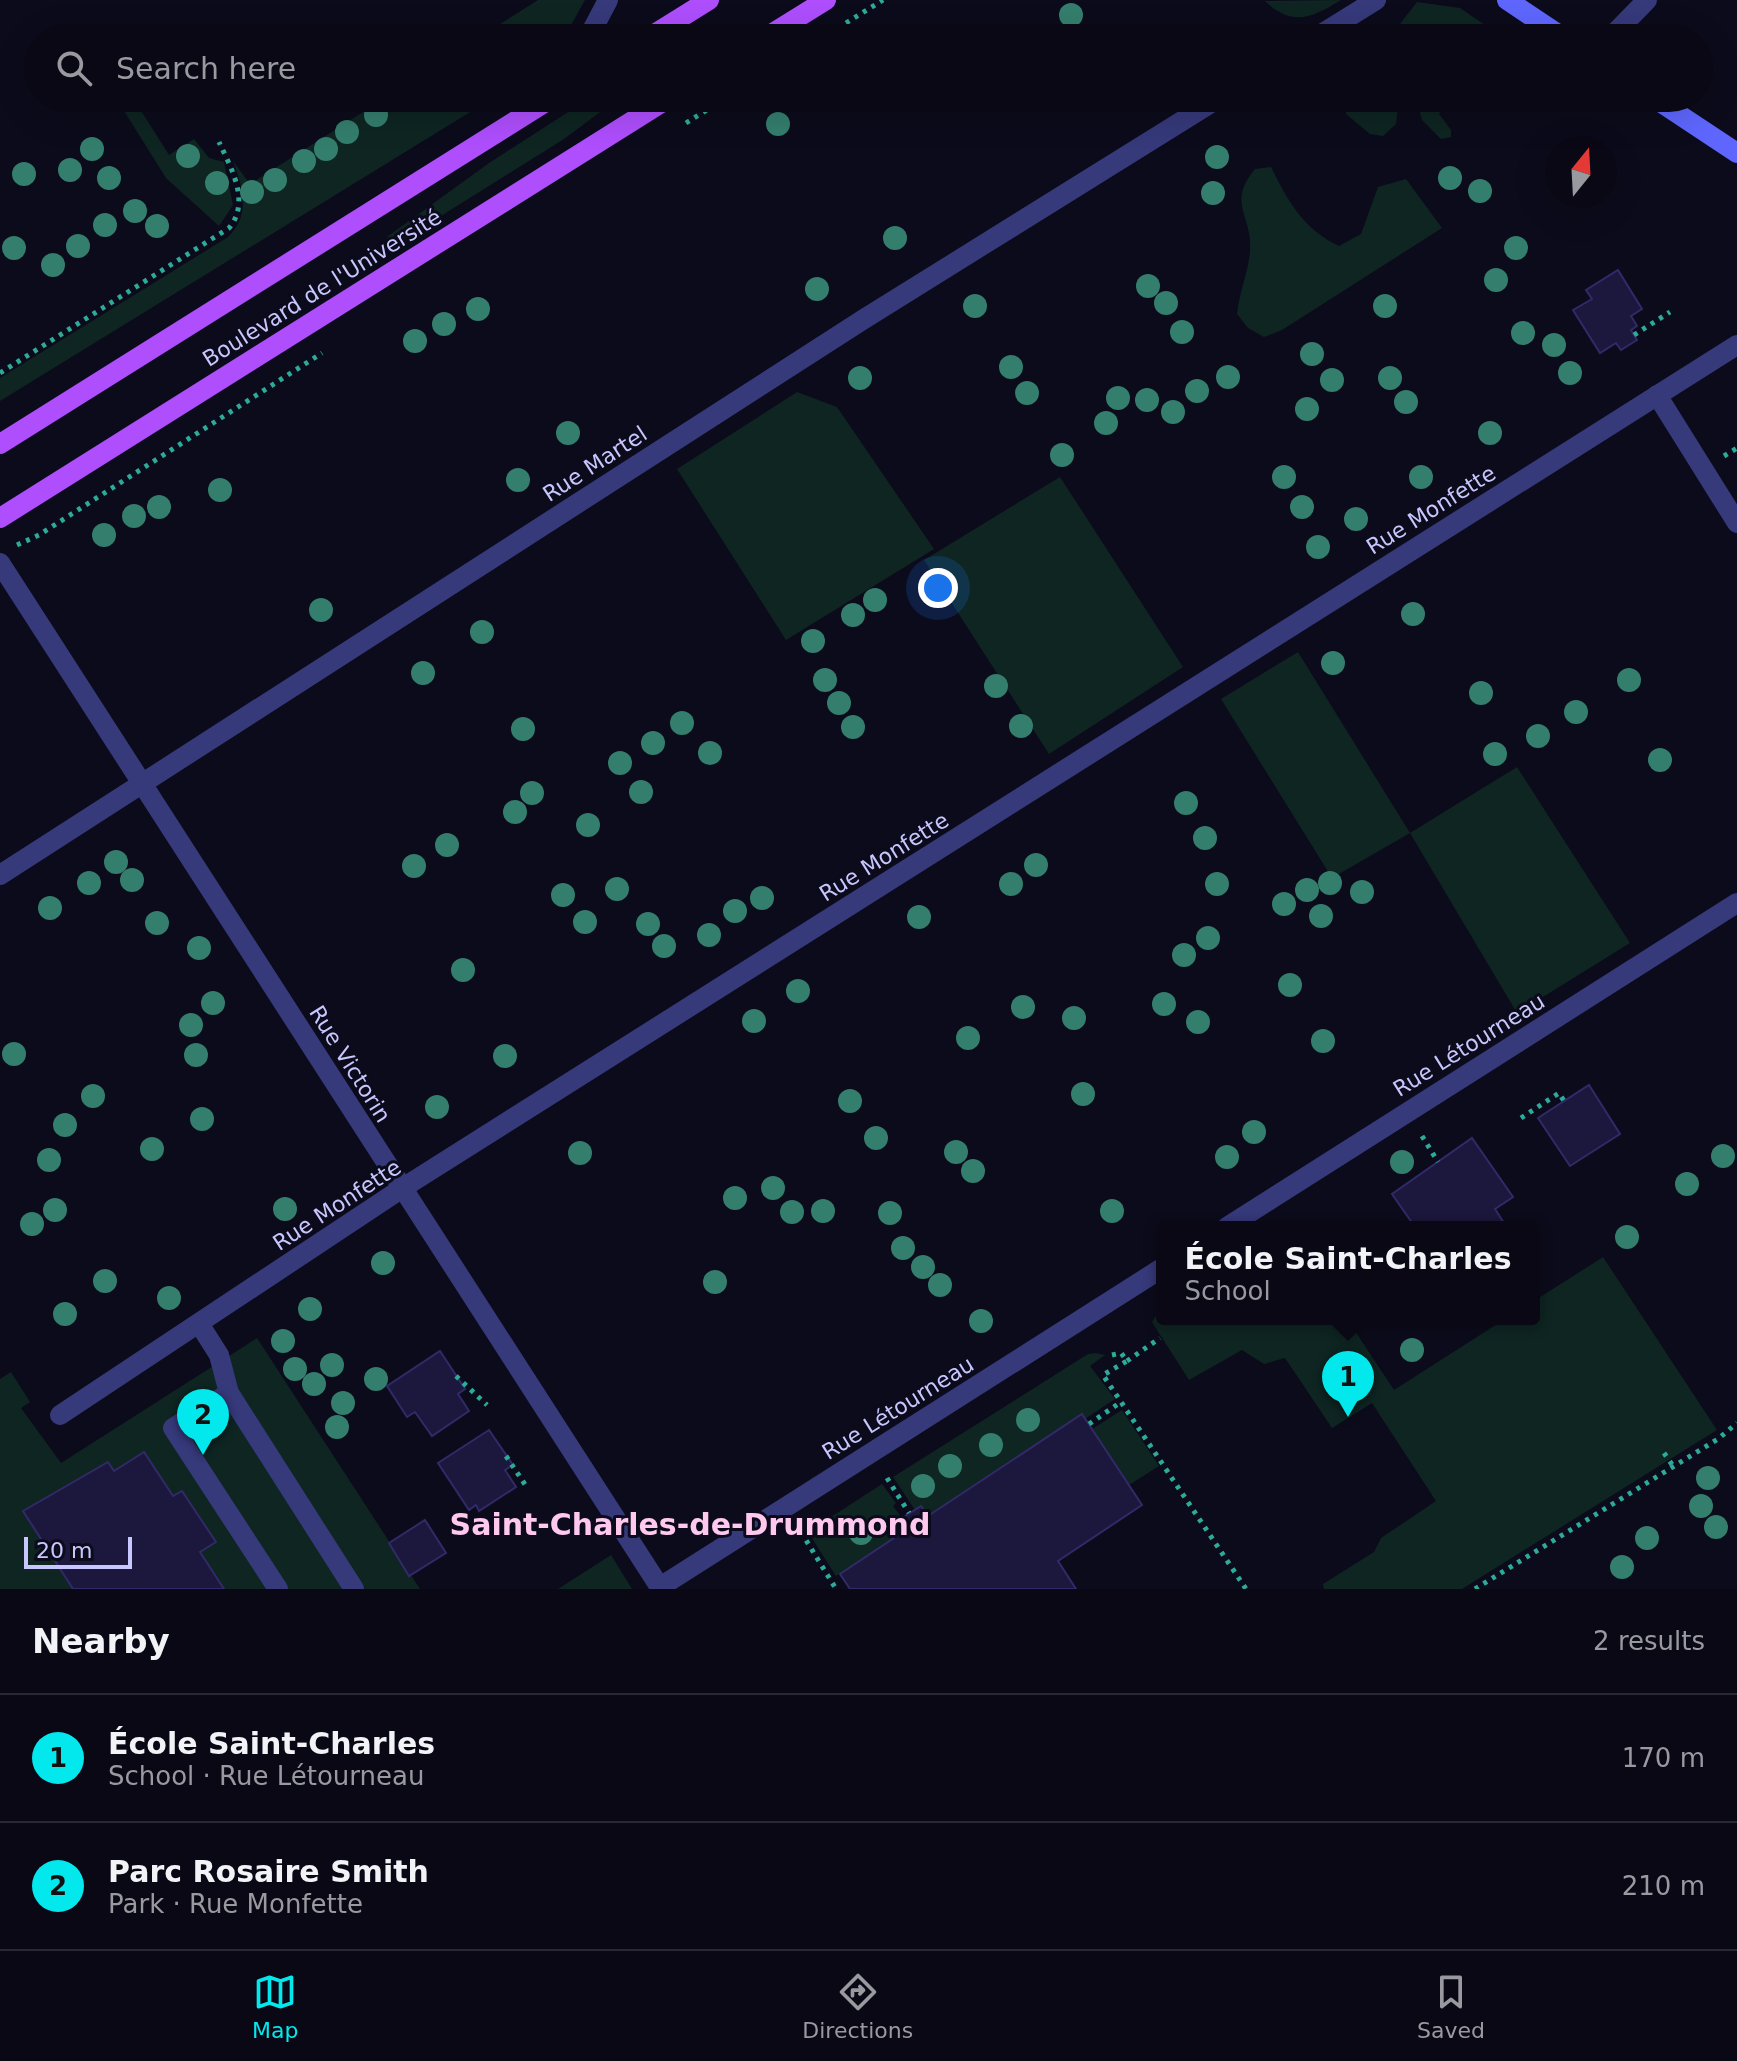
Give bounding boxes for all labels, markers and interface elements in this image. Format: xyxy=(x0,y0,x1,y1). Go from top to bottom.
search box xyxy=(24,24,1713,112)
icon: search xyxy=(52,46,96,90)
text: Search here xyxy=(116,51,296,86)
north arrow xyxy=(1545,136,1617,208)
street label: Boulevard de l'Université xyxy=(198,204,446,372)
street label: Rue Martel xyxy=(538,421,652,507)
street label: Rue Monfette xyxy=(1362,460,1500,560)
your location xyxy=(918,568,958,608)
street label: Rue Monfette xyxy=(815,807,953,907)
street label: Rue Létourneau xyxy=(1389,988,1549,1102)
street label: Rue Victorin xyxy=(304,1001,396,1127)
street label: Rue Monfette xyxy=(268,1154,406,1256)
popup xyxy=(1156,1221,1540,1325)
text: École Saint-Charles xyxy=(1184,1241,1512,1276)
text: School xyxy=(1184,1276,1271,1306)
street label: Rue Létourneau xyxy=(818,1351,978,1465)
pin: 1 xyxy=(1322,1351,1374,1417)
pin: 2 xyxy=(177,1389,229,1455)
district label: Saint-Charles-de-Drummond xyxy=(450,1507,930,1542)
scale bar xyxy=(24,1533,132,1569)
text: 20 m xyxy=(36,1538,92,1563)
text: Nearby xyxy=(32,1621,170,1661)
text: 2 results xyxy=(1593,1626,1705,1656)
text: École Saint-Charles xyxy=(108,1726,435,1761)
text: 1 xyxy=(49,1743,67,1773)
text: 170 m xyxy=(1622,1743,1705,1773)
text: School · Rue Létourneau xyxy=(108,1761,424,1791)
text: Parc Rosaire Smith xyxy=(108,1854,429,1889)
text: 2 xyxy=(49,1871,67,1901)
text: 210 m xyxy=(1622,1871,1705,1901)
text: Park · Rue Monfette xyxy=(108,1889,363,1919)
tab: Map xyxy=(252,1970,298,2043)
tab: Directions xyxy=(802,1970,913,2043)
tab: Saved xyxy=(1417,1970,1485,2043)

